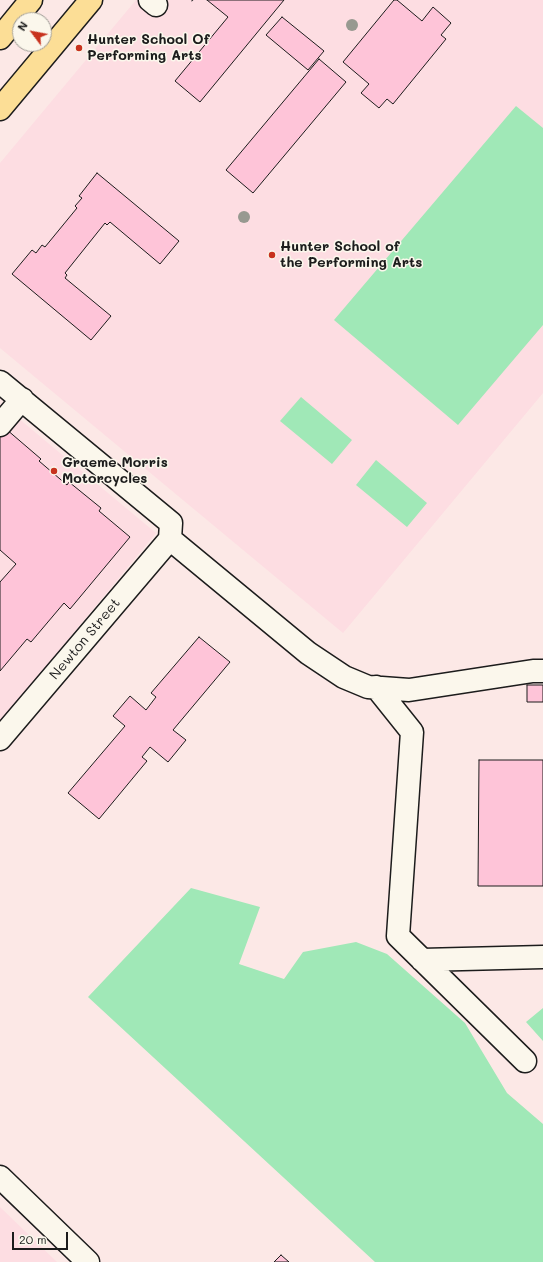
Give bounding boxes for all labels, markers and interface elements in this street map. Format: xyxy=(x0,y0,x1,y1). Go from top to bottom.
north arrow xyxy=(12,12,52,52)
text: N xyxy=(14,18,31,33)
place label: Hunter School Of Performing Arts xyxy=(87,32,210,64)
marker: Hunter School Of Performing Arts xyxy=(74,43,84,53)
place label: Hunter School of the Performing Arts xyxy=(280,239,422,272)
marker: Hunter School of the Performing Arts xyxy=(267,250,277,260)
place label: Graeme Morris Motorcycles xyxy=(62,455,168,488)
marker: Graeme Morris Motorcycles xyxy=(49,466,59,476)
street label: Newton Street xyxy=(46,595,124,683)
scale bar xyxy=(14,1224,70,1250)
text: 20 m xyxy=(19,1231,47,1247)

